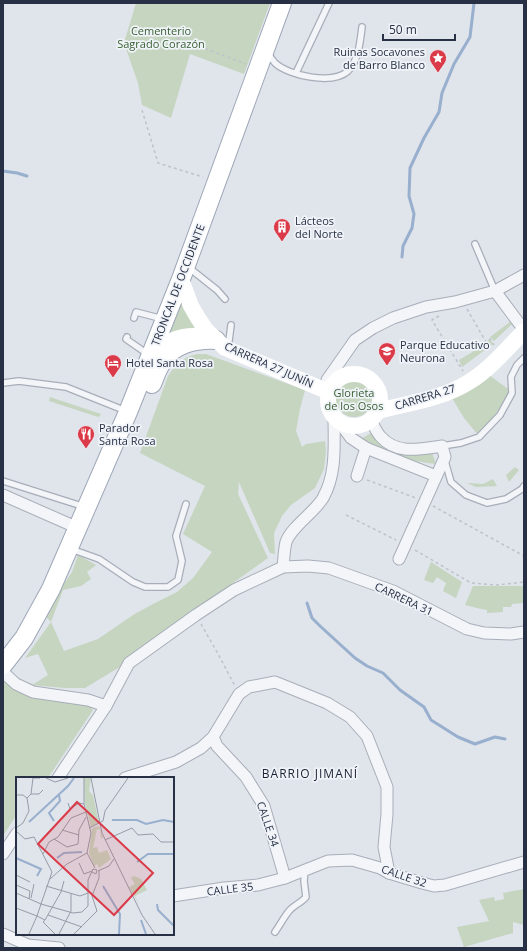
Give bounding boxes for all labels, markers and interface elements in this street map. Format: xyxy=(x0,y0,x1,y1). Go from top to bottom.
scale bar xyxy=(383,16,455,42)
text: 50 m xyxy=(389,21,417,38)
park label: Cementerio Sagrado Corazón xyxy=(117,23,205,51)
place label: Ruinas Socavones de Barro Blanco xyxy=(333,44,425,72)
place icon: Ruinas Socavones de Barro Blanco xyxy=(428,48,448,73)
place label: Lácteos del Norte xyxy=(295,213,343,241)
building icon: Lácteos del Norte xyxy=(272,217,292,242)
street label: TRONCAL DE OCCIDENTE xyxy=(147,222,208,348)
place label: Parque Educativo Neurona xyxy=(400,337,490,365)
street label: CARRERA 27 JUNÍN xyxy=(222,338,316,391)
school or university icon: Parque Educativo Neurona xyxy=(377,341,397,366)
hotel icon: Hotel Santa Rosa xyxy=(103,353,123,378)
place label: Hotel Santa Rosa xyxy=(126,355,213,370)
street label: CARRERA 27 xyxy=(393,380,457,413)
park label: Glorieta de los Osos xyxy=(325,385,383,413)
place label: Parador Santa Rosa xyxy=(99,420,156,448)
restaurant icon: Parador Santa Rosa xyxy=(76,424,96,449)
street label: CARRERA 31 xyxy=(373,578,436,619)
district label: BARRIO JIMANÍ xyxy=(262,765,358,782)
inset map xyxy=(16,777,174,935)
street label: CALLE 34 xyxy=(254,799,283,849)
street label: CALLE 32 xyxy=(380,861,429,890)
street label: CALLE 35 xyxy=(206,878,254,899)

